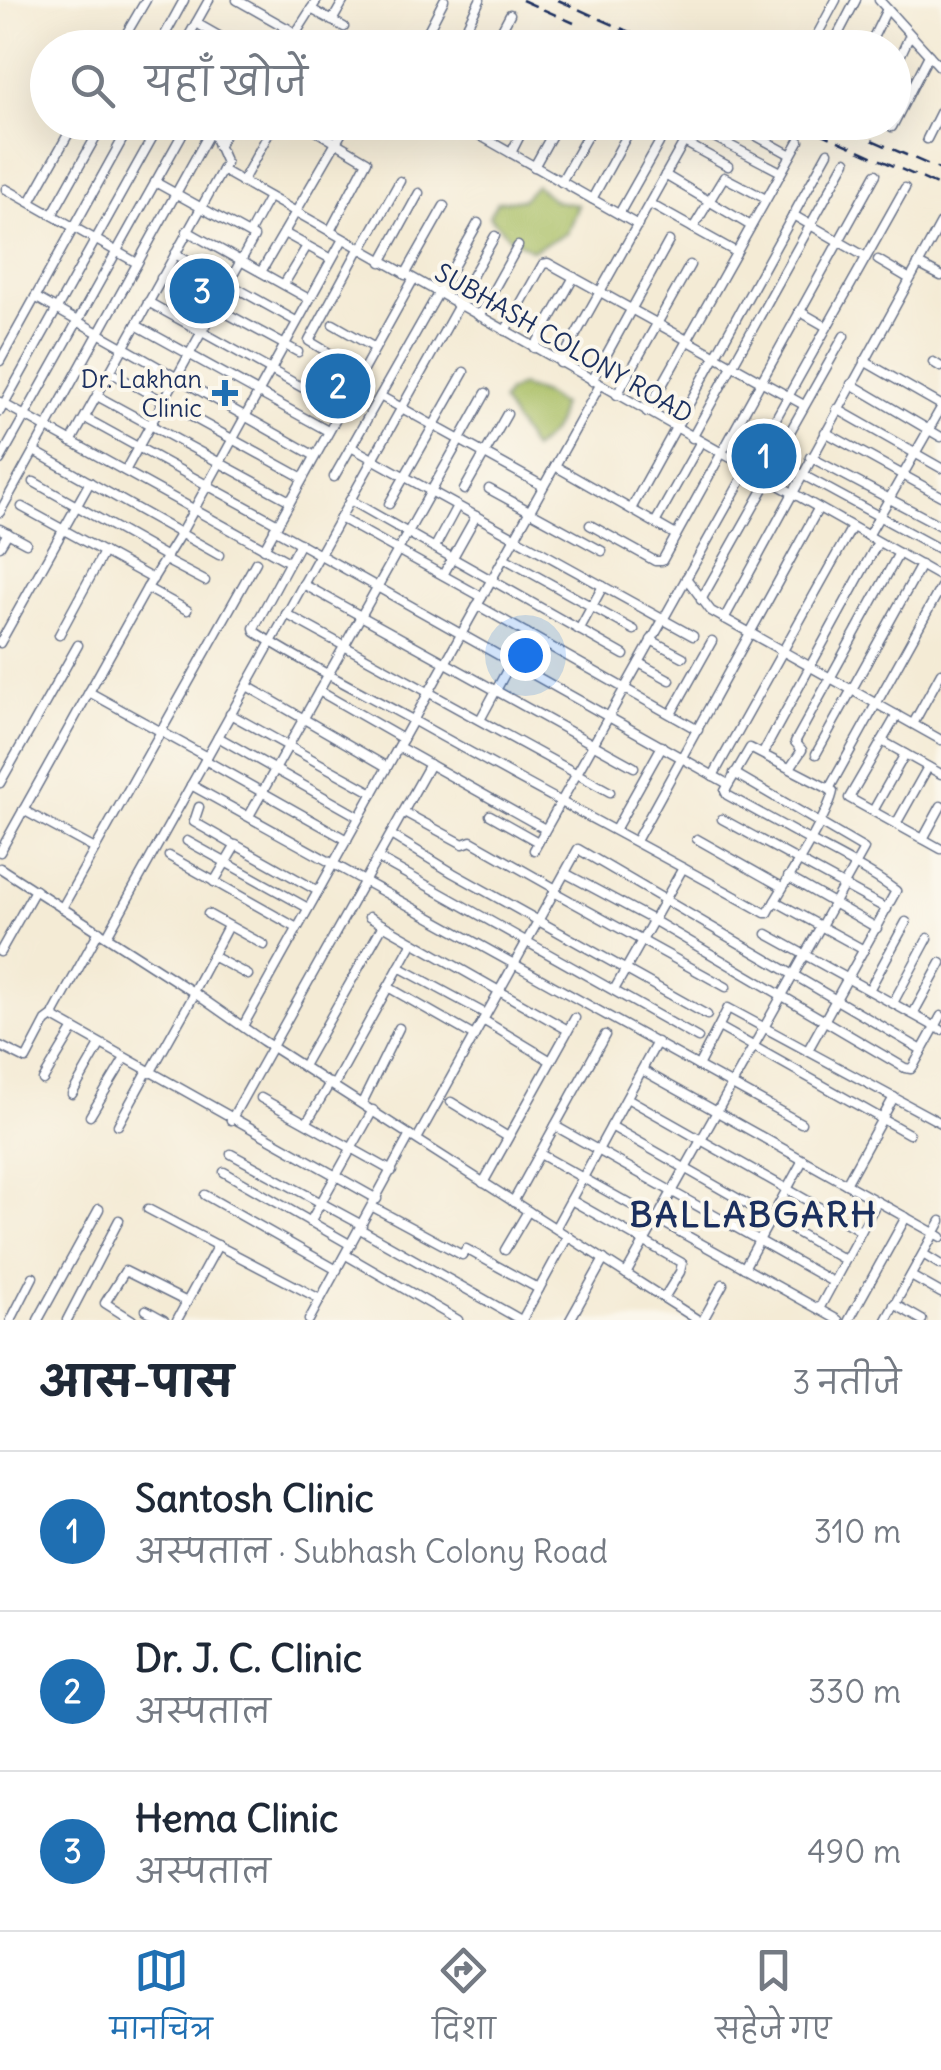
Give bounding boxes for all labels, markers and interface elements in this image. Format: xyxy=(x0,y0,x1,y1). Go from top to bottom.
search box xyxy=(30,30,911,140)
icon: search xyxy=(65,58,120,113)
text: यहाँ खोजें xyxy=(145,58,308,105)
pin: 3 xyxy=(170,254,234,328)
street label: SUBHASH COLONY ROAD xyxy=(429,256,699,430)
pin: 2 xyxy=(306,348,370,424)
place label: Dr. Lakhan Clinic xyxy=(81,363,202,424)
marker: Dr. Lakhan Clinic xyxy=(212,380,238,406)
pin: 1 xyxy=(732,418,796,494)
your location xyxy=(500,630,551,681)
district label: BALLABGARH xyxy=(629,1192,879,1236)
text: आस-पास xyxy=(40,1355,233,1407)
text: 3 नतीजे xyxy=(792,1362,901,1403)
text: Santosh Clinic xyxy=(135,1475,374,1522)
text: 1 xyxy=(66,1511,79,1552)
text: 310 m xyxy=(814,1511,901,1552)
text: अस्पताल · Subhash Colony Road xyxy=(135,1531,608,1572)
text: Dr. J. C. Clinic xyxy=(135,1635,362,1682)
text: 2 xyxy=(64,1671,81,1712)
text: 330 m xyxy=(808,1671,901,1712)
text: अस्पताल xyxy=(135,1691,271,1732)
text: Hema Clinic xyxy=(135,1795,338,1842)
text: 3 xyxy=(63,1831,82,1872)
text: 490 m xyxy=(807,1831,901,1872)
text: अस्पताल xyxy=(135,1851,271,1892)
tab: मानचित्र xyxy=(110,1943,213,2060)
tab: दिशा xyxy=(432,1943,496,2060)
tab: सहेजे गए xyxy=(715,1943,831,2060)

